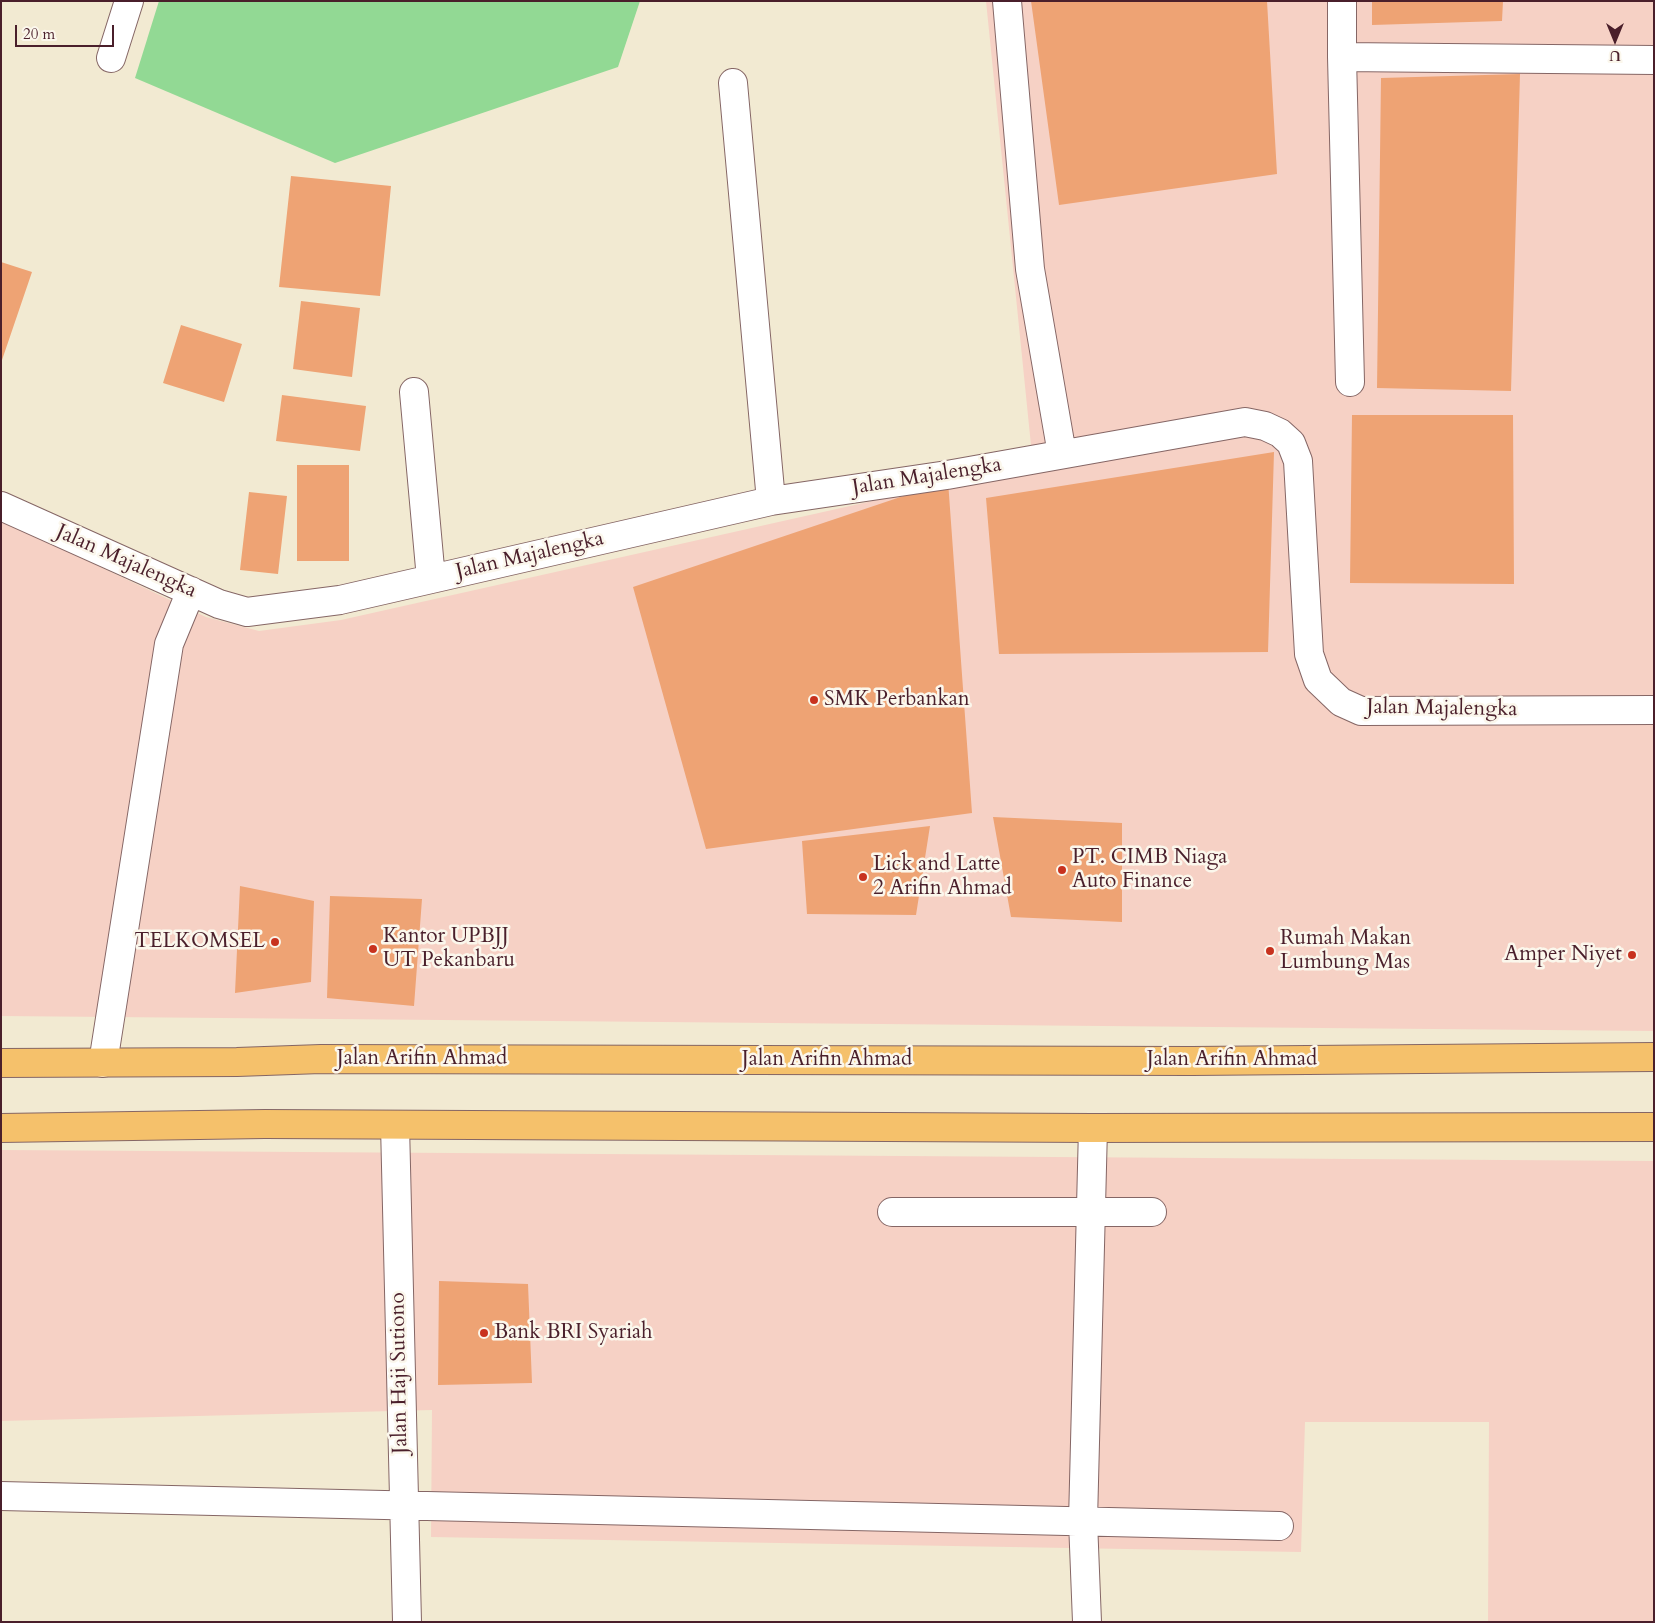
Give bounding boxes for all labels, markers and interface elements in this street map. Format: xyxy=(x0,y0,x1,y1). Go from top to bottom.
scale bar xyxy=(18,15,116,47)
north arrow xyxy=(1590,15,1640,65)
text: 20 m xyxy=(23,24,55,44)
text: U xyxy=(1609,46,1621,65)
street label: Jalan Majalengka xyxy=(850,453,1004,501)
street label: Jalan Majalengka xyxy=(52,520,200,604)
street label: Jalan Majalengka xyxy=(454,527,606,585)
place label: SMK Perbankan xyxy=(824,687,970,713)
marker: SMK Perbankan xyxy=(808,694,820,706)
street label: Jalan Majalengka xyxy=(1366,695,1518,723)
place label: PT. CIMB Niaga Auto Finance xyxy=(1072,845,1227,895)
place label: Lick and Latte 2 Arifin Ahmad xyxy=(873,852,1012,902)
marker: PT. CIMB Niaga Auto Finance xyxy=(1056,864,1068,876)
marker: Lick and Latte 2 Arifin Ahmad xyxy=(857,871,869,883)
place label: Kantor UPBJJ UT Pekanbaru xyxy=(383,924,515,974)
place label: Rumah Makan Lumbung Mas xyxy=(1280,926,1411,976)
place label: TELKOMSEL xyxy=(134,929,265,955)
marker: TELKOMSEL xyxy=(269,936,281,948)
place label: Amper Niyet xyxy=(1504,942,1622,968)
marker: Kantor UPBJJ UT Pekanbaru xyxy=(367,943,379,955)
marker: Rumah Makan Lumbung Mas xyxy=(1264,945,1276,957)
marker: Amper Niyet xyxy=(1626,949,1638,961)
street label: Jalan Arifin Ahmad xyxy=(337,1046,507,1072)
street label: Jalan Arifin Ahmad xyxy=(742,1047,912,1073)
street label: Jalan Arifin Ahmad xyxy=(1147,1047,1317,1073)
street label: Jalan Haji Sutiono xyxy=(386,1292,414,1454)
place label: Bank BRI Syariah xyxy=(494,1320,653,1346)
marker: Bank BRI Syariah xyxy=(478,1327,490,1339)

